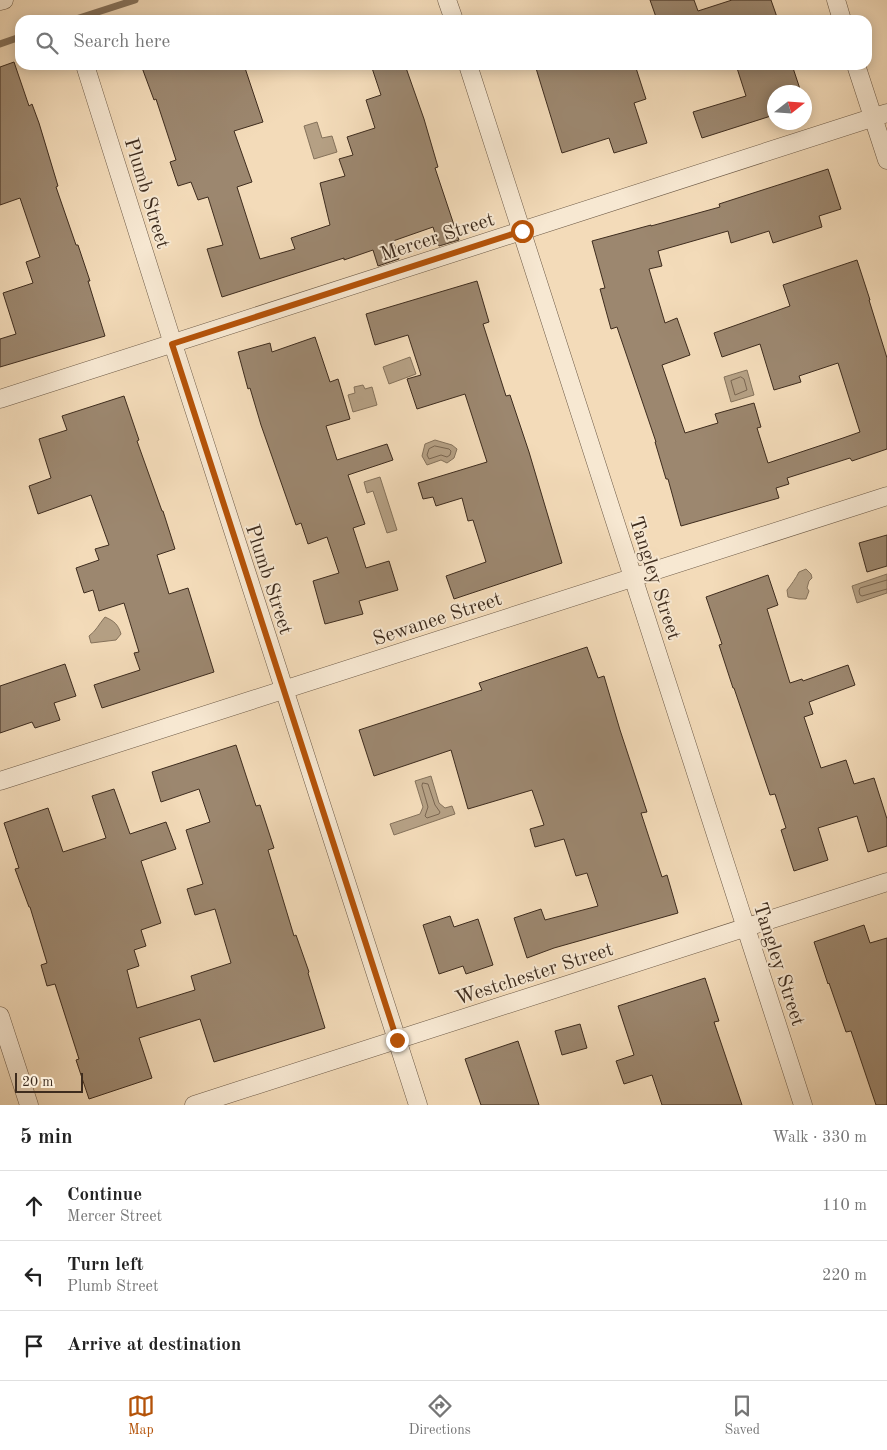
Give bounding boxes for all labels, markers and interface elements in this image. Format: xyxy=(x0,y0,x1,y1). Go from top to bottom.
search box xyxy=(15,15,872,70)
icon: search xyxy=(33,29,61,57)
text: Search here xyxy=(73,33,170,52)
north arrow xyxy=(767,85,812,130)
street label: Plumb Street xyxy=(120,136,172,251)
street label: Mercer Street xyxy=(378,210,497,266)
route start xyxy=(511,220,534,243)
street label: Tangley Street xyxy=(625,514,683,643)
street label: Plumb Street xyxy=(241,522,295,637)
street label: Sewanee Street xyxy=(371,590,505,650)
street label: Tangley Street xyxy=(749,900,807,1029)
street label: Westchester Street xyxy=(453,940,616,1010)
route end xyxy=(386,1029,409,1052)
scale bar xyxy=(15,1070,82,1093)
text: 20 m xyxy=(22,1075,53,1089)
text: 5 min xyxy=(20,1127,73,1148)
text: Walk · 330 m xyxy=(772,1130,867,1146)
text: Continue xyxy=(67,1186,142,1205)
icon: ahead xyxy=(20,1192,48,1220)
text: 110 m xyxy=(822,1198,867,1214)
text: Mercer Street xyxy=(67,1209,162,1225)
text: Turn left xyxy=(67,1256,144,1275)
icon: left xyxy=(20,1262,48,1290)
text: 220 m xyxy=(822,1268,867,1284)
text: Plumb Street xyxy=(67,1279,159,1295)
icon: arrive xyxy=(20,1332,48,1360)
text: Arrive at destination xyxy=(67,1336,241,1355)
tab: Map xyxy=(127,1392,155,1439)
tab: Directions xyxy=(409,1392,471,1439)
tab: Saved xyxy=(724,1392,760,1439)

